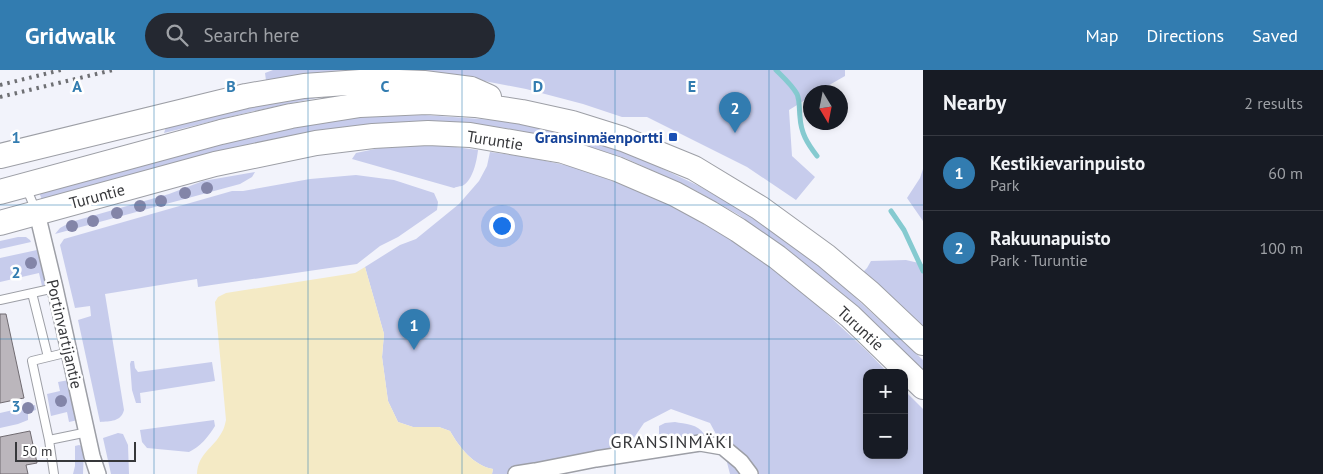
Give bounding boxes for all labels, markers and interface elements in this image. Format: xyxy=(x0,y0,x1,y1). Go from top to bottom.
search box xyxy=(145,13,495,58)
text: Gridwalk xyxy=(25,20,115,51)
icon: search xyxy=(163,21,191,49)
text: Search here xyxy=(203,23,299,47)
text: Map xyxy=(1086,24,1118,47)
text: Directions xyxy=(1146,24,1224,47)
text: Saved xyxy=(1252,24,1298,47)
text: A xyxy=(72,76,82,96)
text: B xyxy=(226,76,236,96)
text: C xyxy=(381,76,390,96)
text: D xyxy=(533,76,543,96)
text: E xyxy=(688,76,696,96)
north arrow xyxy=(803,85,848,130)
text: Nearby xyxy=(943,89,1006,116)
pin: 2 xyxy=(719,92,751,133)
text: 2 results xyxy=(1244,93,1303,113)
street label: Turuntie xyxy=(466,126,524,154)
text: 1 xyxy=(11,127,21,147)
place label: Gransinmäenportti xyxy=(535,127,663,147)
marker: Gransinmäenportti xyxy=(667,131,679,143)
text: Kestikievarinpuisto xyxy=(990,151,1145,175)
text: 1 xyxy=(954,163,964,183)
text: 60 m xyxy=(1268,163,1303,183)
text: Park xyxy=(990,175,1019,195)
street label: Turuntie xyxy=(67,179,127,213)
your location xyxy=(489,213,515,239)
text: Rakuunapuisto xyxy=(990,226,1111,250)
text: 2 xyxy=(954,238,964,258)
text: 100 m xyxy=(1260,238,1303,258)
text: Park · Turuntie xyxy=(990,250,1088,270)
text: 2 xyxy=(11,262,21,282)
street label: Portinvartijantie xyxy=(43,277,87,391)
street label: Turuntie xyxy=(834,301,888,355)
pin: 1 xyxy=(398,309,430,350)
map controls xyxy=(863,369,908,459)
button: + xyxy=(863,369,908,414)
text: 3 xyxy=(11,396,21,416)
button: − xyxy=(863,414,908,459)
district label: GRANSINMÄKI xyxy=(611,430,733,453)
scale bar xyxy=(15,439,136,462)
text: 50 m xyxy=(22,442,52,460)

